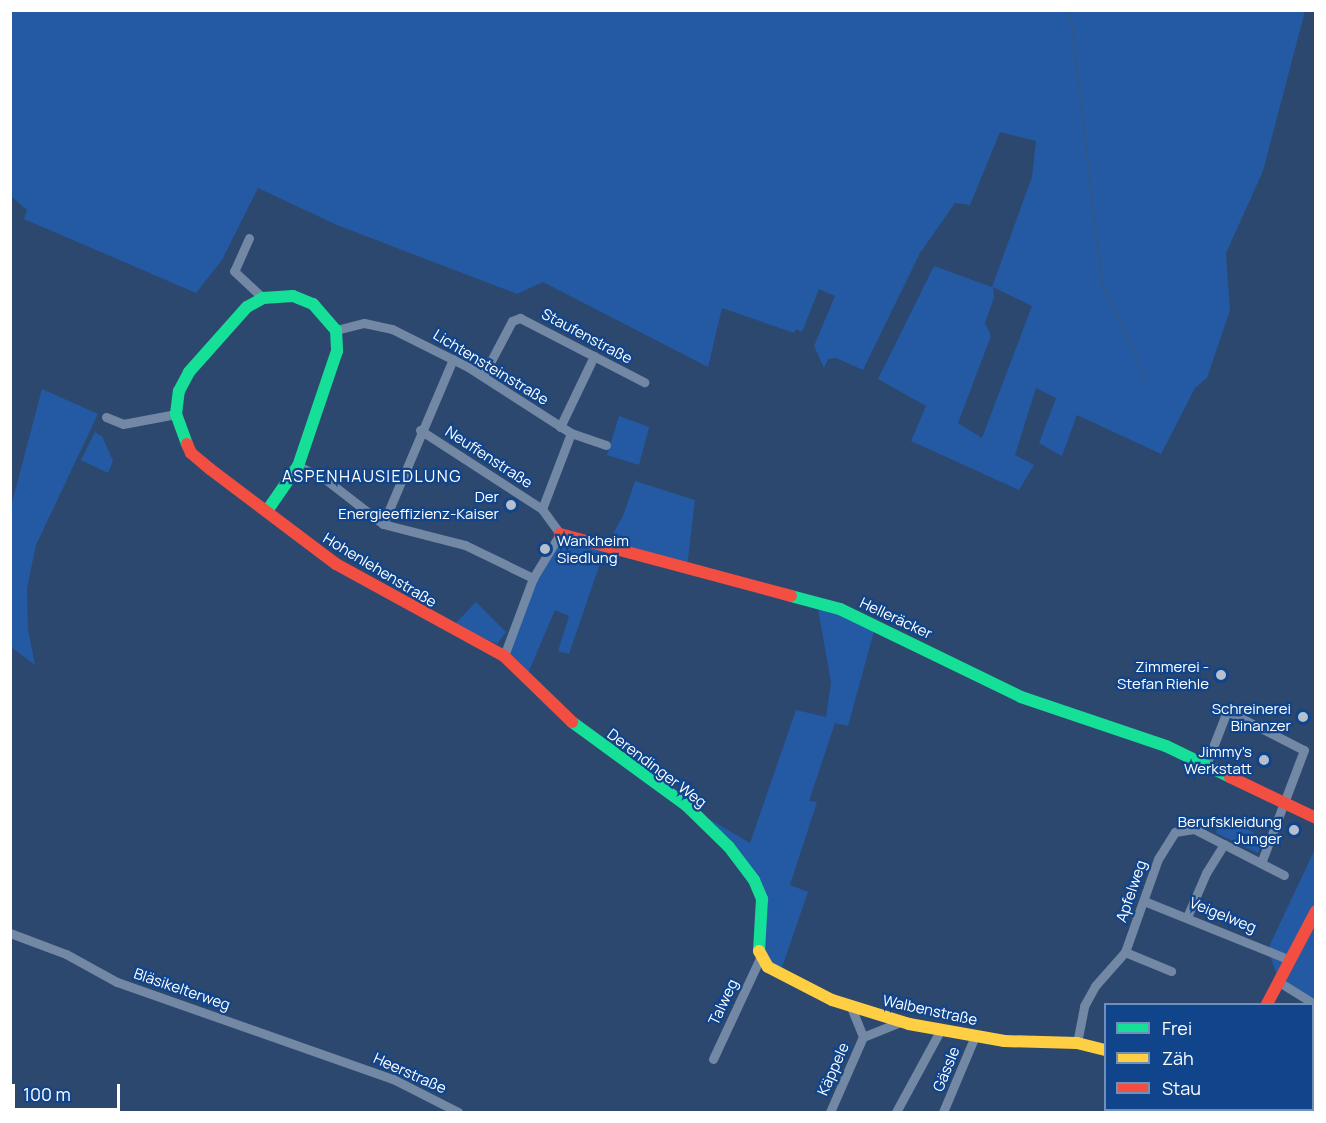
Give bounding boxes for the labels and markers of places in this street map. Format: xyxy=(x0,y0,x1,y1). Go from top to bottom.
place label: Der Energieeffizienz-Kaiser xyxy=(338,487,499,522)
marker: Der Energieeffizienz-Kaiser xyxy=(504,498,518,512)
place label: Wankheim Siedlung xyxy=(557,531,629,566)
marker: Wankheim Siedlung xyxy=(538,542,552,556)
place label: Zimmerei - Stefan Riehle xyxy=(1117,657,1209,692)
marker: Zimmerei - Stefan Riehle xyxy=(1214,668,1228,682)
place label: Schreinerei Binanzer xyxy=(1212,699,1291,734)
marker: Schreinerei Binanzer xyxy=(1296,710,1310,724)
place label: Jimmy's Werkstatt xyxy=(1184,742,1252,777)
marker: Jimmy's Werkstatt xyxy=(1257,753,1271,767)
place label: Berufskleidung Junger xyxy=(1178,812,1282,847)
marker: Berufskleidung Junger xyxy=(1287,823,1301,837)

